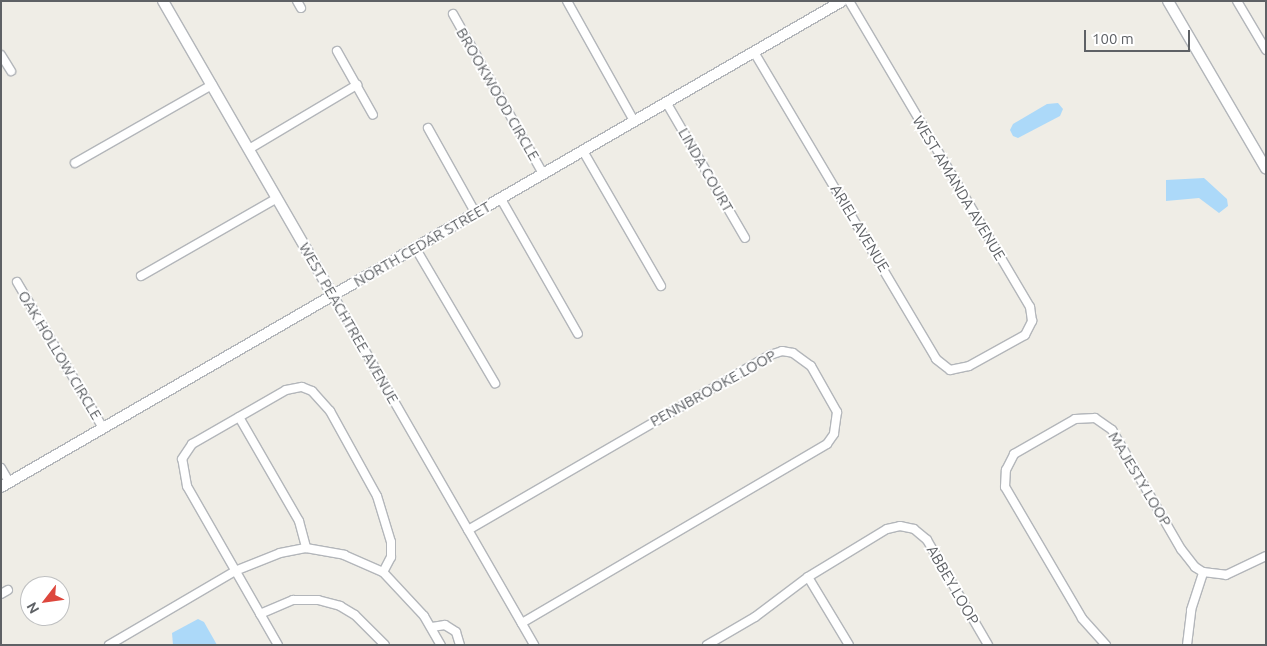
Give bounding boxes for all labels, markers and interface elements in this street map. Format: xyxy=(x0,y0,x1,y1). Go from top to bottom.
scale bar xyxy=(1087,20,1193,52)
street label: BROOKWOOD CIRCLE xyxy=(453,25,543,163)
text: 100 m xyxy=(1092,30,1134,47)
street label: WEST AMANDA AVENUE xyxy=(909,113,1009,263)
street label: LINDA COURT xyxy=(675,125,737,215)
street label: ARIEL AVENUE xyxy=(827,181,893,275)
street label: NORTH CEDAR STREET xyxy=(350,197,494,291)
street label: WEST PEACHTREE AVENUE xyxy=(295,239,403,407)
street label: OAK HOLLOW CIRCLE xyxy=(14,287,106,423)
street label: PENNBROOKE LOOP xyxy=(647,346,779,430)
street label: MAJESTY LOOP xyxy=(1105,428,1175,530)
street label: ABBEY LOOP xyxy=(923,542,983,628)
north arrow xyxy=(20,576,70,626)
text: N xyxy=(23,599,42,617)

